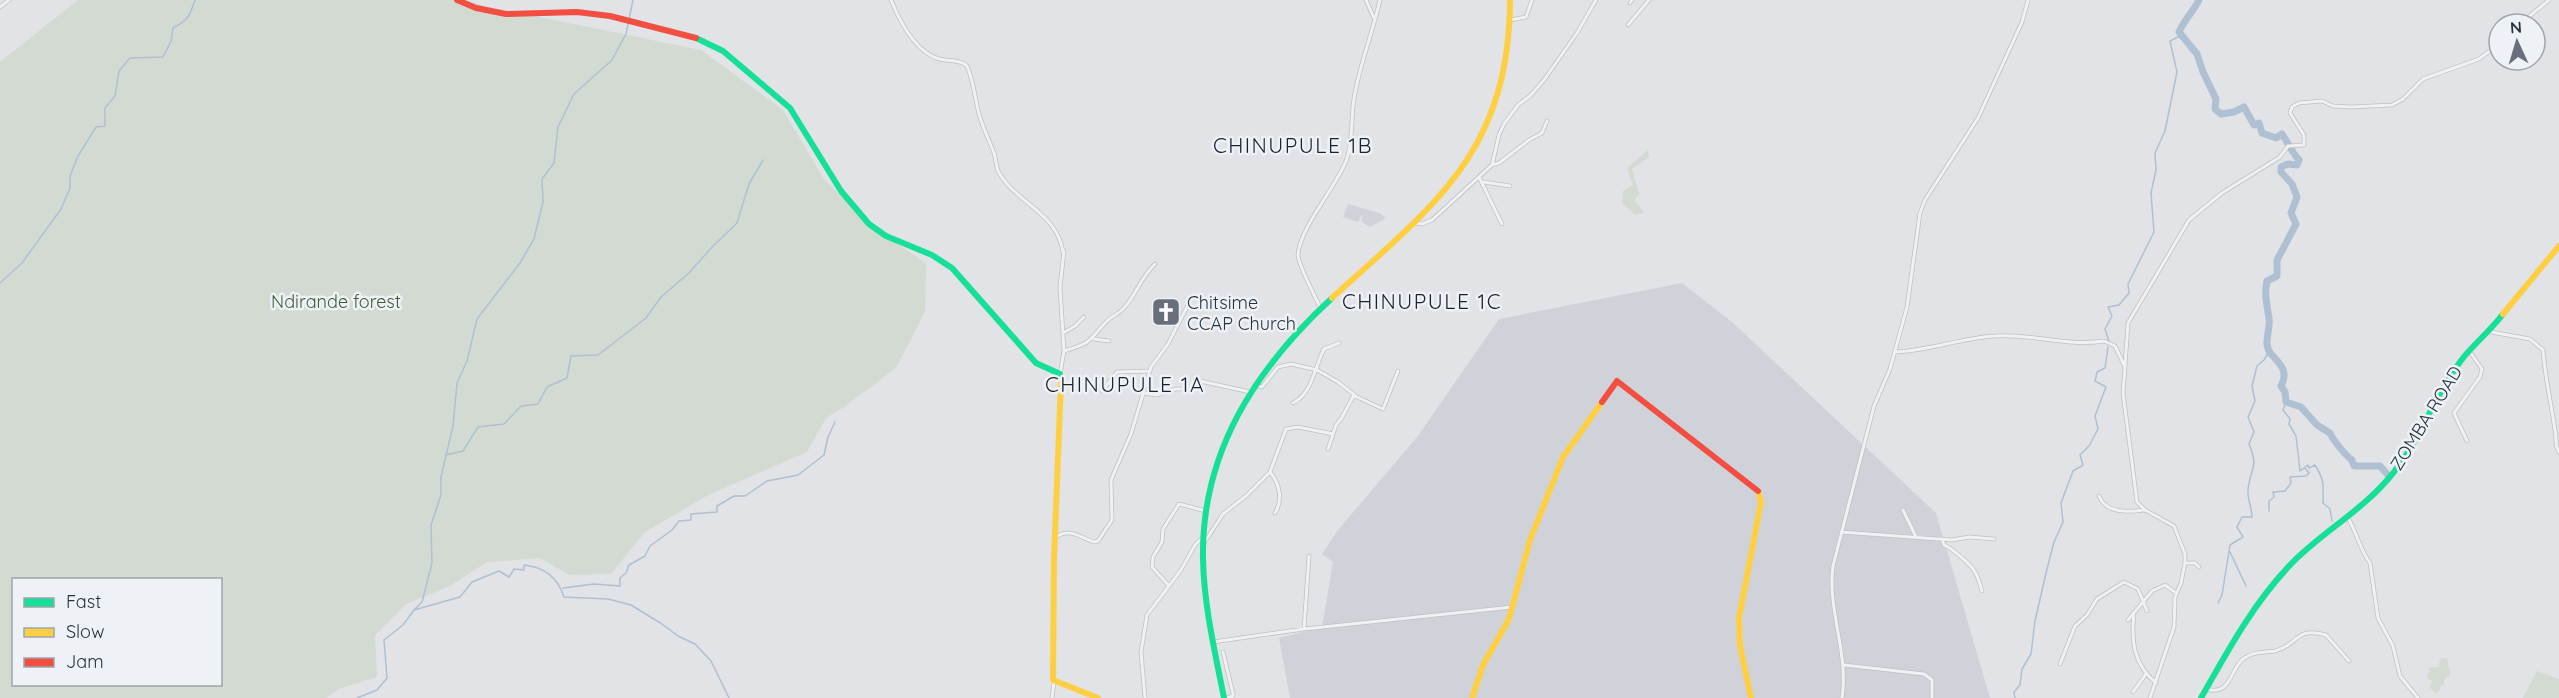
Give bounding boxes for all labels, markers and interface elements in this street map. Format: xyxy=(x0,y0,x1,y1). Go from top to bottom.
north arrow xyxy=(2487,12,2547,72)
text: N xyxy=(2509,17,2523,37)
district label: CHINUPULE 1B xyxy=(1213,132,1373,158)
district label: CHINUPULE 1C xyxy=(1342,288,1502,314)
park label: Ndirande forest xyxy=(271,290,401,313)
place label: Chitsime CCAP Church xyxy=(1187,291,1296,335)
church icon: Chitsime CCAP Church xyxy=(1150,296,1182,328)
street label: ZOMBA ROAD xyxy=(2385,362,2467,474)
district label: CHINUPULE 1A xyxy=(1045,371,1205,397)
legend xyxy=(12,578,222,686)
text: Fast xyxy=(66,590,101,613)
text: Slow xyxy=(66,620,104,643)
text: Jam xyxy=(66,650,104,673)

